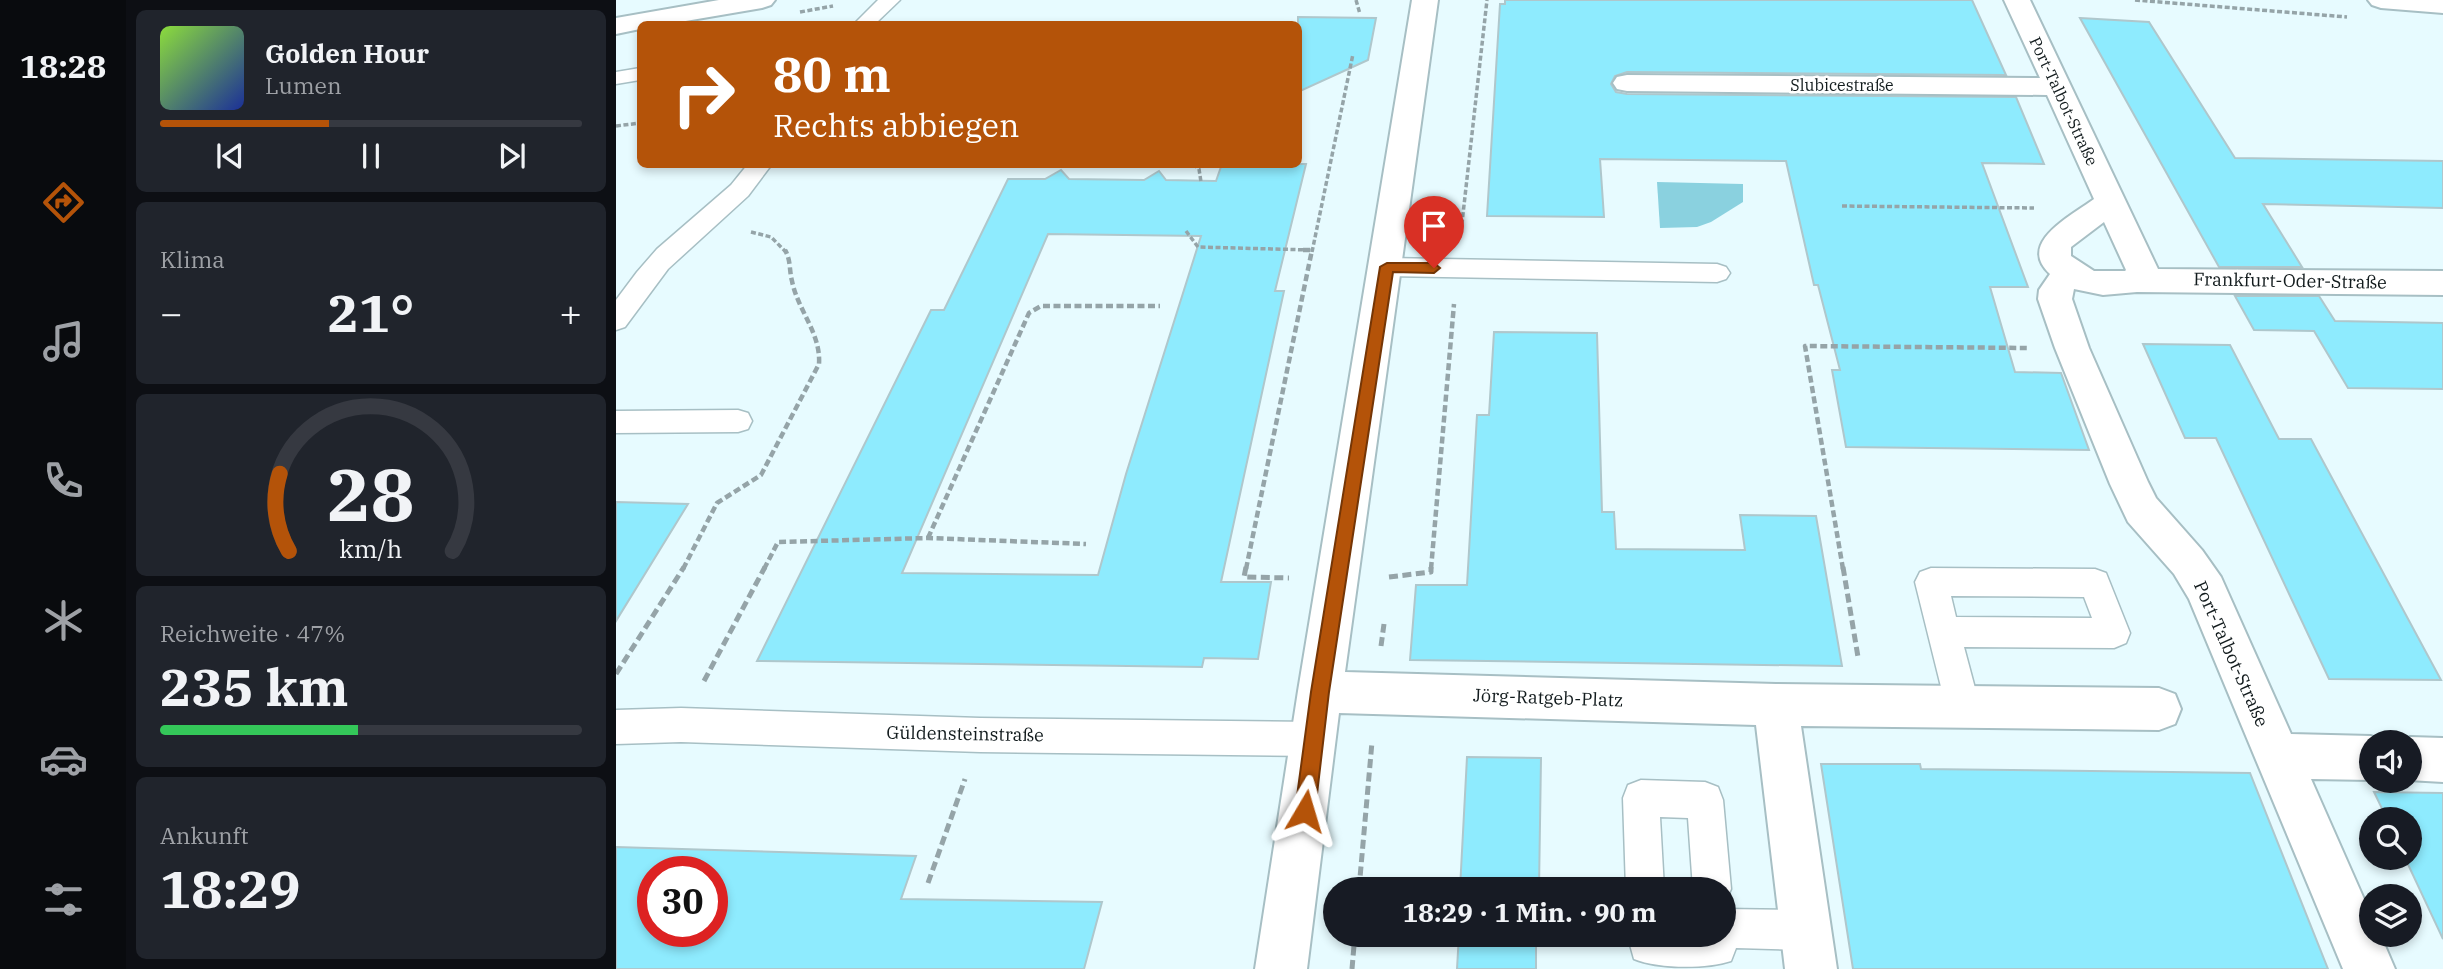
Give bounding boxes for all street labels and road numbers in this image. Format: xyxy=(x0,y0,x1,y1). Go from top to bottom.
street label: Port-Talbot-Straße xyxy=(2025,33,2103,169)
street label: Slubicestraße xyxy=(1790,75,1894,95)
street label: Frankfurt-Oder-Straße xyxy=(2193,267,2387,294)
street label: Port-Talbot-Straße xyxy=(2189,577,2274,730)
street label: Jörg-Ratgeb-Platz xyxy=(1473,683,1624,712)
street label: Güldensteinstraße xyxy=(886,721,1044,746)

